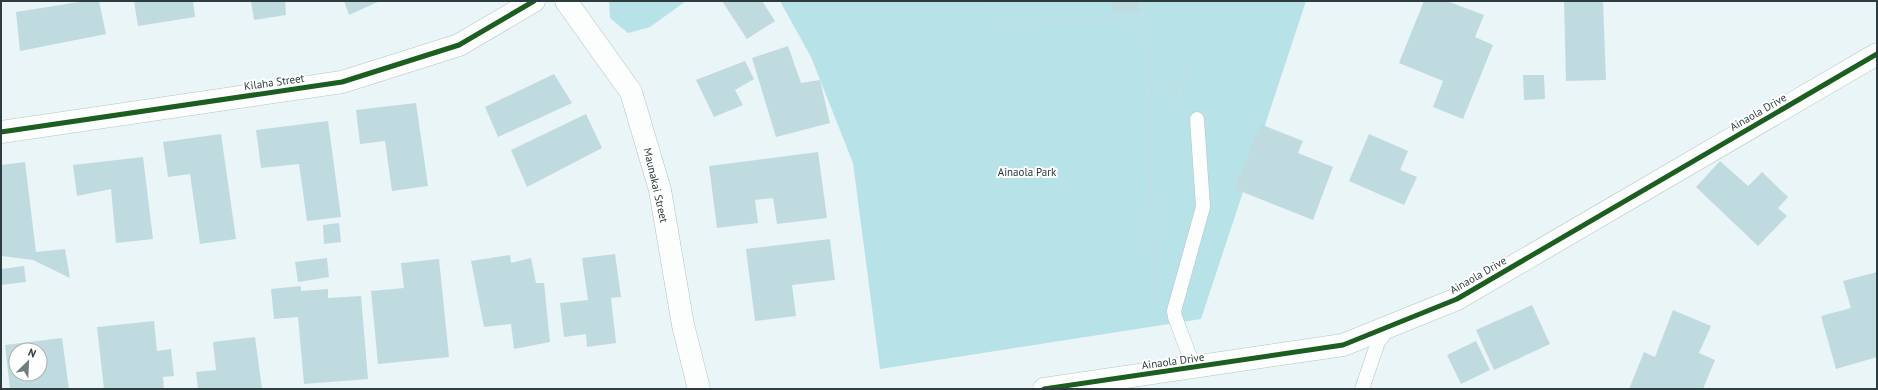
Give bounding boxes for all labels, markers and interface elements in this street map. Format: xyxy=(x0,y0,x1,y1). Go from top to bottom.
street label: Kilaha Street xyxy=(243,71,305,93)
street label: Ainaola Drive xyxy=(1727,90,1789,134)
street label: Maunakai Street xyxy=(641,146,671,224)
park label: Ainaola Park xyxy=(998,165,1057,179)
street label: Ainaola Drive xyxy=(1447,253,1509,297)
north arrow xyxy=(8,342,48,382)
text: N xyxy=(26,345,38,361)
street label: Ainaola Drive xyxy=(1141,350,1206,372)

